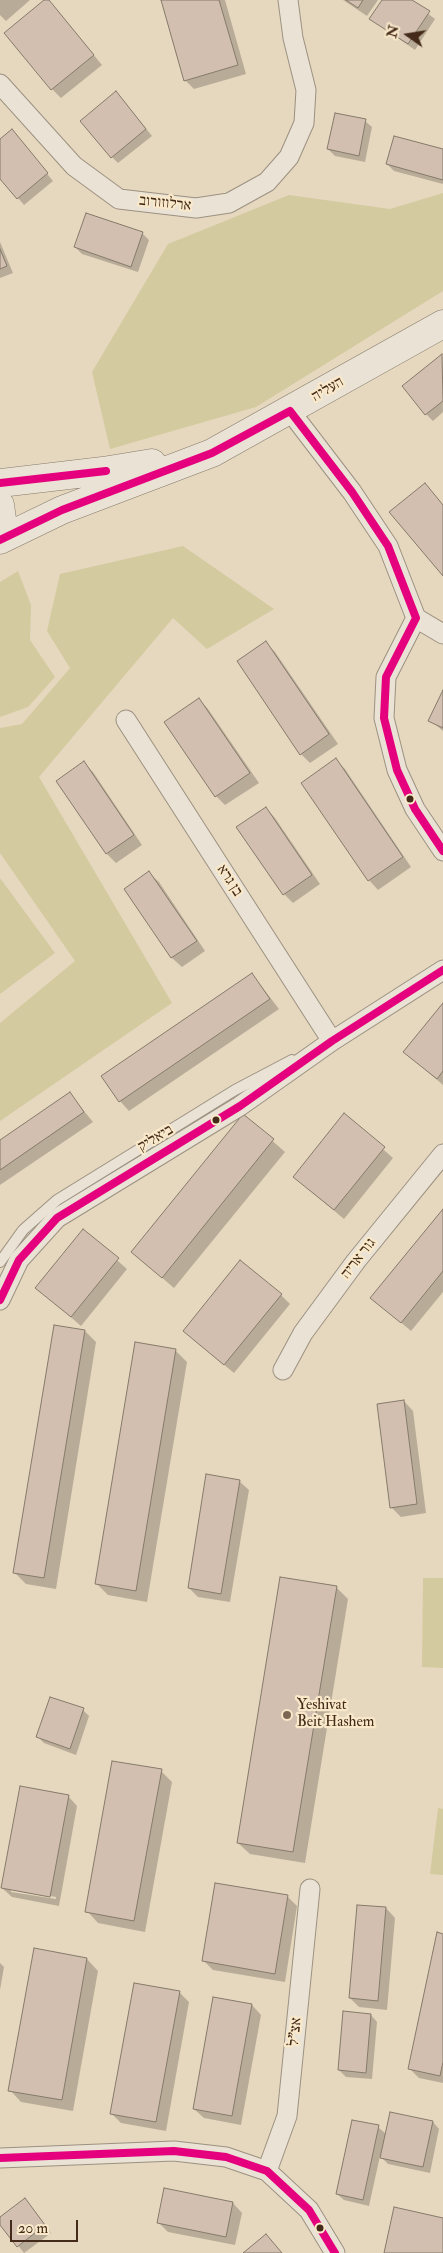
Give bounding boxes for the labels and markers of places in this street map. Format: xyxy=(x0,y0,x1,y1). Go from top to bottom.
unlabelled marker xyxy=(405,794,415,804)
unlabelled marker xyxy=(211,1115,221,1125)
place label: Yeshivat Beit Hashem xyxy=(297,1697,374,1732)
marker: Yeshivat Beit Hashem xyxy=(281,1709,293,1721)
unlabelled marker xyxy=(315,2223,325,2233)

